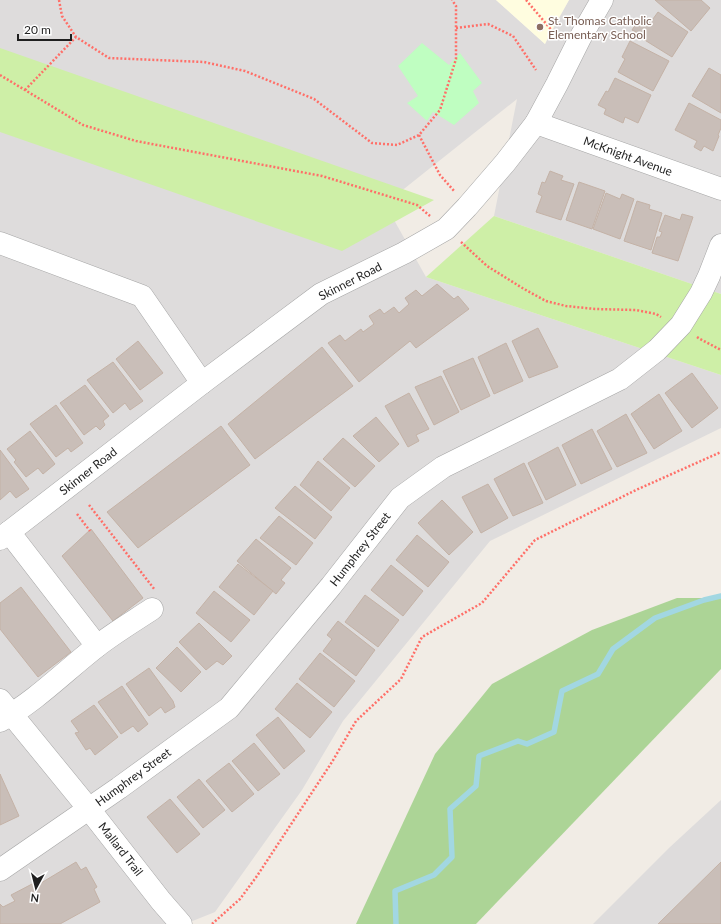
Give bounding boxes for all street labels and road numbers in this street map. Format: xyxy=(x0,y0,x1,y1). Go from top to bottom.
street label: McKnight Avenue xyxy=(581,133,675,179)
street label: Skinner Road xyxy=(316,259,384,303)
street label: Skinner Road xyxy=(56,444,120,498)
street label: Humphrey Street xyxy=(326,508,394,589)
street label: Humphrey Street xyxy=(92,744,174,809)
street label: Mallard Trail xyxy=(95,819,147,879)

